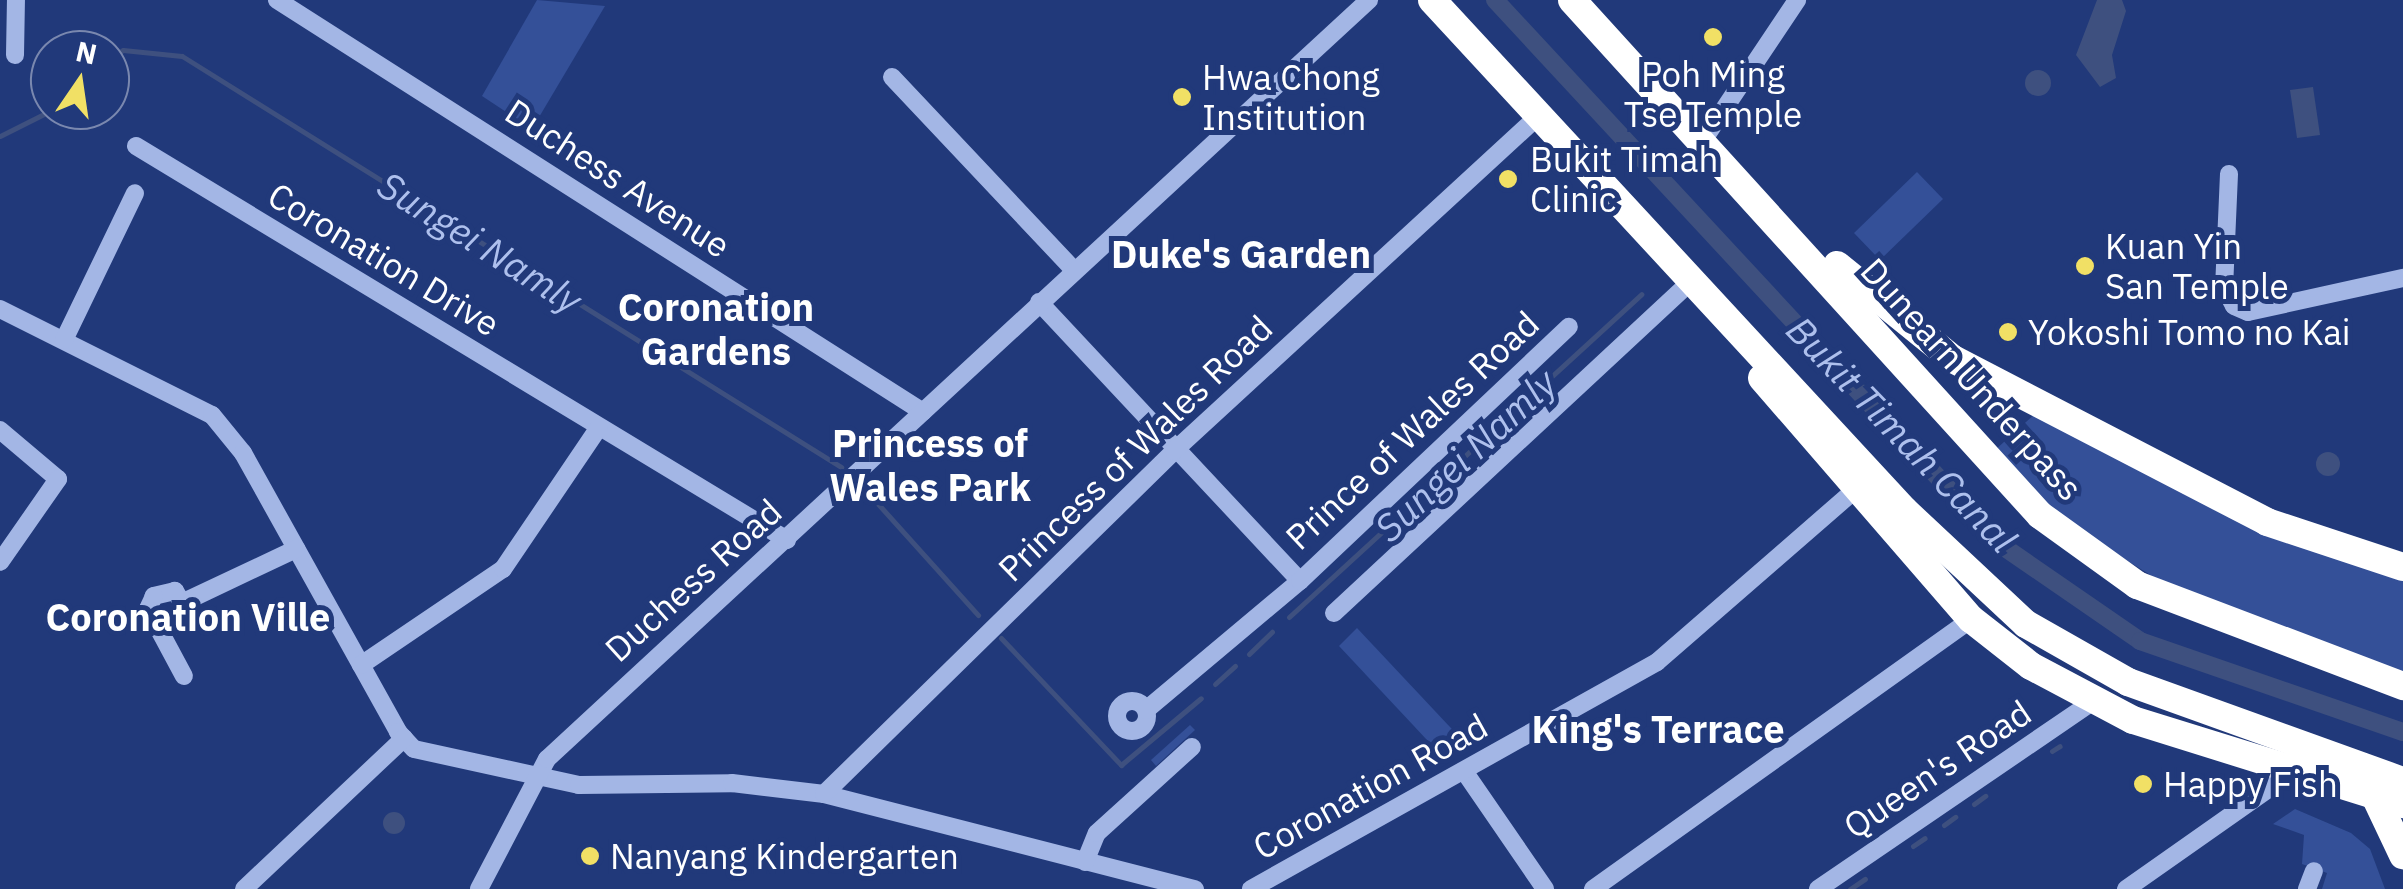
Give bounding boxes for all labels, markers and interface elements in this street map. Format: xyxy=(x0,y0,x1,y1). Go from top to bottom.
marker: Poh Ming Tse Temple xyxy=(1702,26,1724,48)
north arrow xyxy=(30,30,130,130)
text: N xyxy=(72,32,100,73)
place label: Poh Ming Tse Temple xyxy=(1624,53,1802,135)
place label: Hwa Chong Institution xyxy=(1202,56,1380,138)
marker: Hwa Chong Institution xyxy=(1171,86,1193,108)
street label: Duchess Avenue xyxy=(498,90,738,266)
place label: Bukit Timah Clinic xyxy=(1530,138,1718,220)
water label: Sungei Namly xyxy=(370,161,590,323)
marker: Bukit Timah Clinic xyxy=(1495,166,1521,192)
street label: Coronation Drive xyxy=(261,173,507,345)
place label: Kuan Yin San Temple xyxy=(2105,225,2289,307)
district label: Duke's Garden xyxy=(1111,231,1371,277)
street label: Dunearn Underpass xyxy=(1852,249,2092,509)
marker: Kuan Yin San Temple xyxy=(2074,255,2096,277)
district label: Coronation Gardens xyxy=(618,284,814,373)
street label: Prince of Wales Road xyxy=(1277,302,1547,558)
street label: Princess of Wales Road xyxy=(989,306,1281,590)
water label: Bukit Timah Canal xyxy=(1778,307,2026,561)
place label: Yokoshi Tomo no Kai xyxy=(2028,311,2351,353)
marker: Yokoshi Tomo no Kai xyxy=(1997,321,2019,343)
water label: Sungei Namly xyxy=(1365,360,1565,550)
district label: Princess of Wales Park xyxy=(829,420,1031,509)
street label: Duchess Road xyxy=(596,490,790,670)
district label: Coronation Ville xyxy=(46,594,330,640)
street label: Queen's Road xyxy=(1835,691,2039,847)
street label: Coronation Road xyxy=(1245,704,1495,868)
district label: King's Terrace xyxy=(1531,706,1785,752)
place label: Happy Fish xyxy=(2163,763,2338,805)
marker: Happy Fish xyxy=(2132,773,2154,795)
place label: Nanyang Kindergarten xyxy=(610,835,959,877)
marker: Nanyang Kindergarten xyxy=(579,845,601,867)

